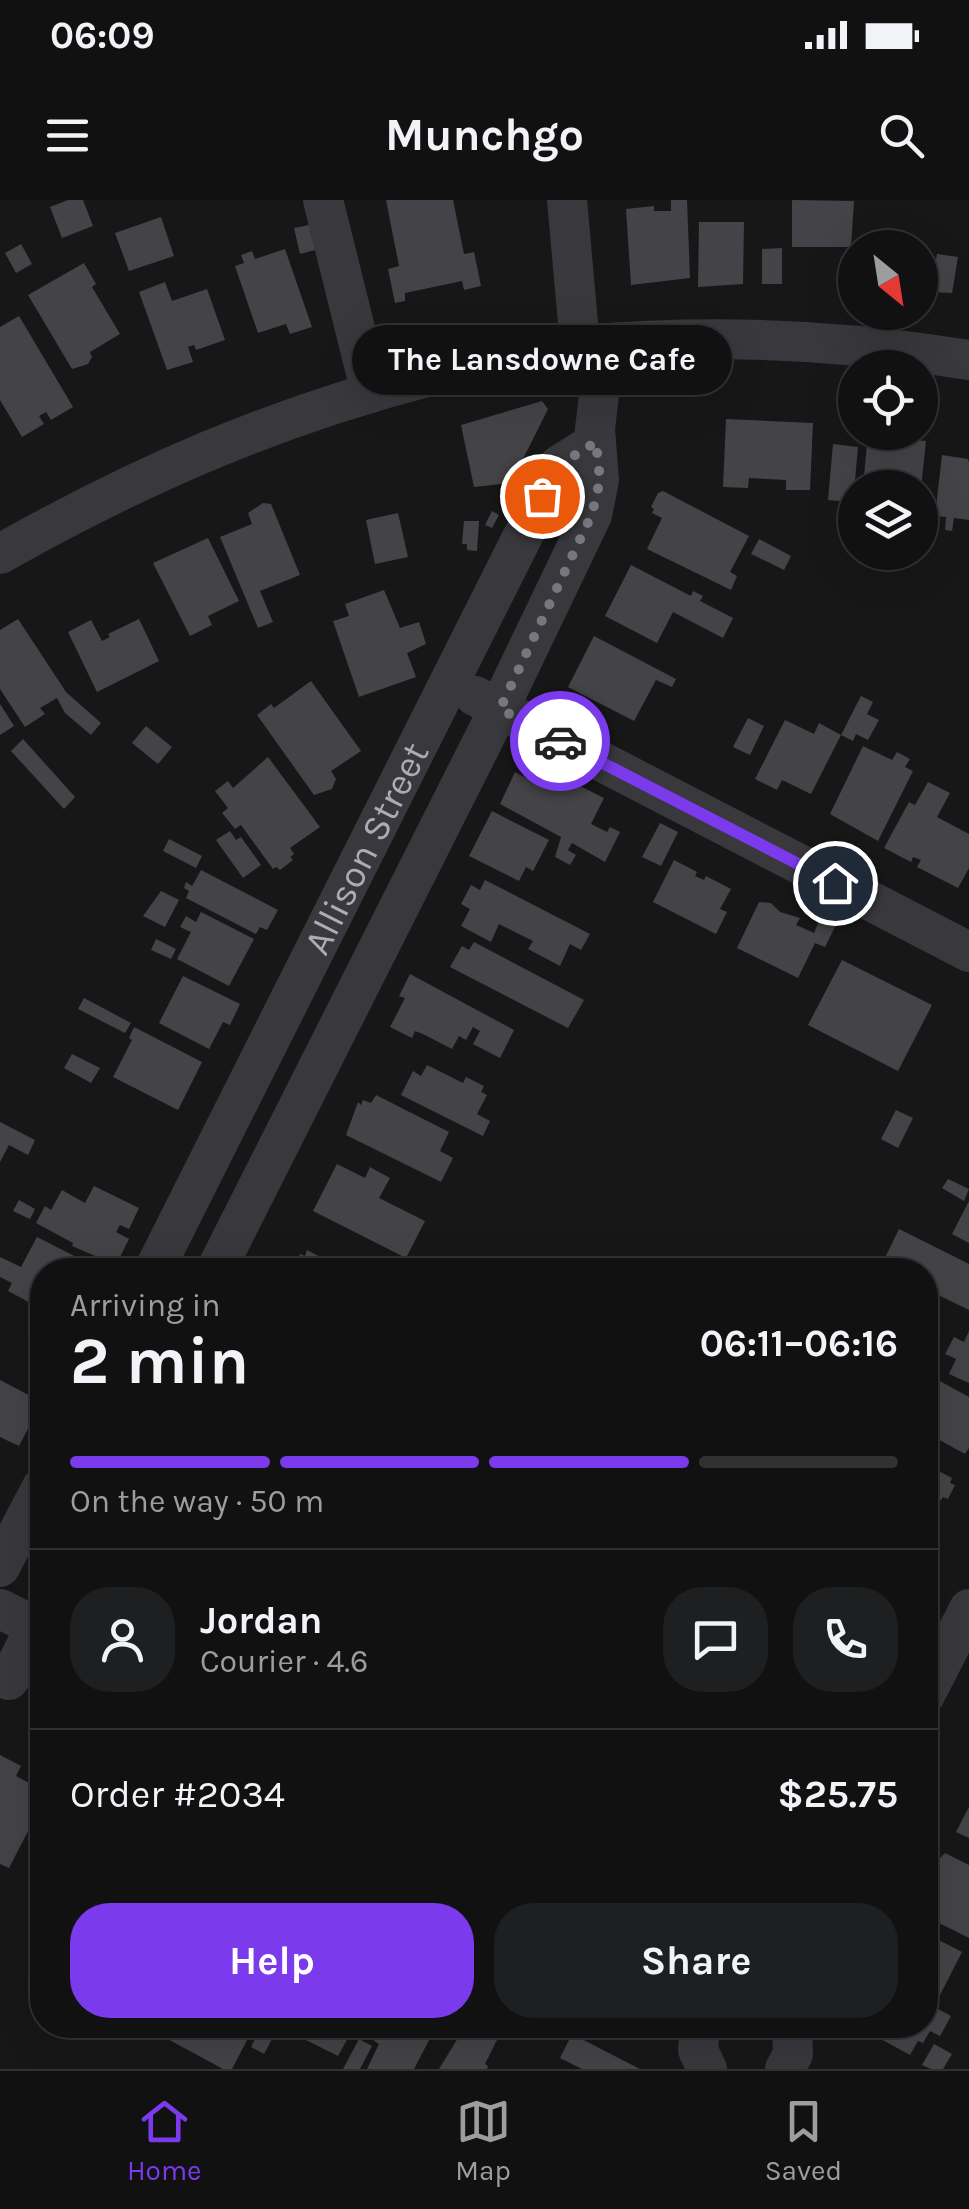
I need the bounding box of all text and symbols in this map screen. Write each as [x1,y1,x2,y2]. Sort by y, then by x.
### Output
text: 06:09 [50,13,155,58]
icon: menu [40,108,95,163]
icon: search [874,108,929,163]
text: Munchgo [385,109,584,161]
north arrow [838,230,938,330]
map controls [838,230,938,570]
callout: The Lansdowne Cafe [352,326,732,396]
text: The Lansdowne Cafe [388,341,696,378]
button: locate [838,350,938,450]
pin [500,454,585,539]
icon: bag [515,469,570,524]
button: layers [838,470,938,570]
courier [510,691,610,791]
icon: car [533,714,588,769]
street label: Allison Street [294,735,438,962]
pin [793,841,878,926]
icon: home [808,856,863,911]
text: Arriving in [70,1287,221,1324]
text: 06:11–06:16 [700,1321,898,1366]
text: 2 min [70,1323,249,1399]
text: On the way · 50 m [70,1483,324,1520]
button: person [70,1587,175,1692]
button: chat [663,1587,768,1692]
button: phone [793,1587,898,1692]
text: Jordan [200,1598,323,1643]
text: Courier · 4.6 [200,1643,368,1680]
text: Order #2034 [70,1772,285,1817]
text: $25.75 [778,1772,898,1817]
button: Help [70,1903,474,2018]
button: Share [494,1903,898,2018]
tab: Home [127,2094,202,2187]
tab: Map [455,2094,511,2187]
tab: Saved [765,2094,842,2187]

